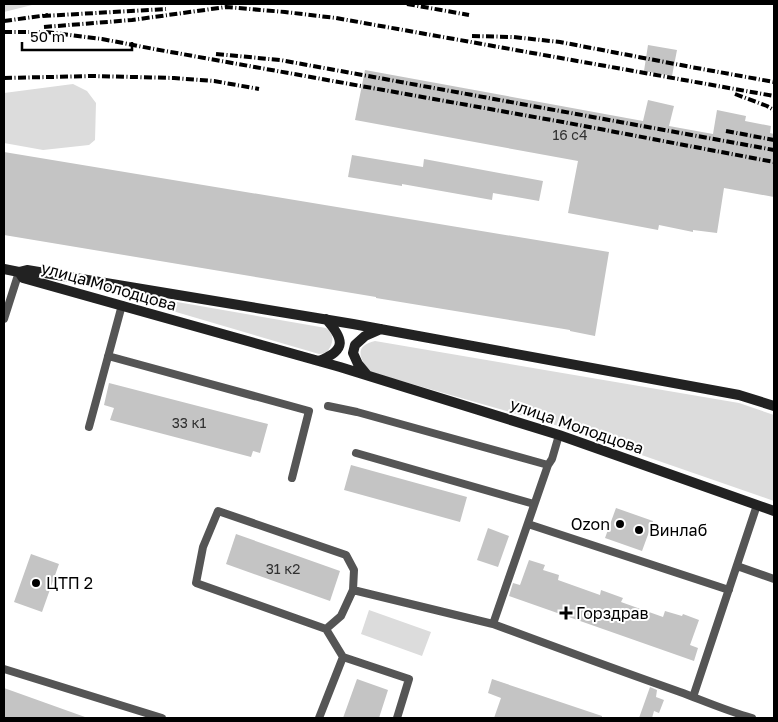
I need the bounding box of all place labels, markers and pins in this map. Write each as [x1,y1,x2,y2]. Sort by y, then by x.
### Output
place label: Ozon [571,514,610,534]
marker: Ozon [614,518,626,530]
place label: Винлаб [649,520,707,540]
marker: Винлаб [633,524,645,536]
place label: ЦТП 2 [46,573,93,593]
marker: ЦТП 2 [30,577,42,589]
place label: Горздрав [576,603,649,623]
marker: Горздрав [560,607,572,619]

